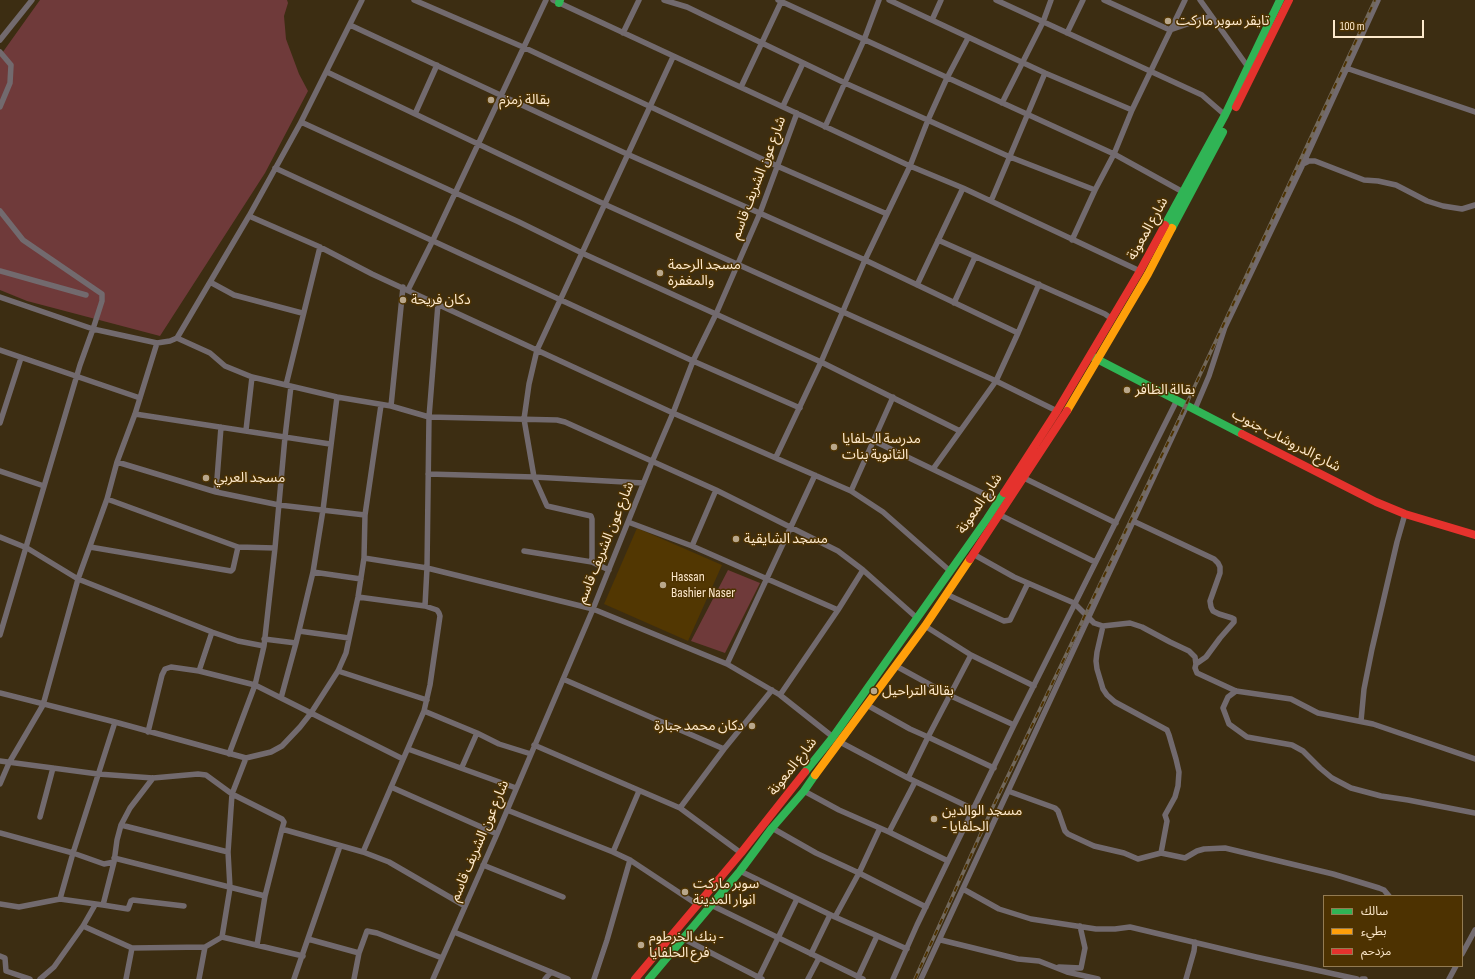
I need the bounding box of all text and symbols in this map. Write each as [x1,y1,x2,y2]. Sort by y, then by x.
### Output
scale bar [1335,12,1426,38]
place label: تايقر سوبر ماركت [1176,13,1269,29]
marker: تايقر سوبر ماركت [1163,16,1173,26]
text: 100 m [1340,19,1365,34]
place label: بقالة زمزم [499,92,550,108]
marker: بقالة زمزم [486,95,496,105]
street label: شارع عون الشريف قاسم [728,114,790,242]
street label: شارع المعونة [1124,195,1172,263]
place label: مسجد الرحمة والمغفرة [668,257,741,290]
marker: مسجد الرحمة والمغفرة [655,268,665,278]
place label: دكان فريحة [411,292,471,308]
marker: دكان فريحة [398,295,408,305]
place label: بقالة الظافر [1135,382,1195,398]
marker: بقالة الظافر [1122,385,1132,395]
street label: شارع الدروشاب جنوب [1229,406,1343,476]
place label: مدرسة الحلفايا الثانوية بنات [842,431,921,464]
marker: مدرسة الحلفايا الثانوية بنات [829,442,839,452]
place label: مسجد العربي [214,470,285,486]
street label: شارع المعونة [954,471,1006,537]
marker: مسجد العربي [201,473,211,483]
street label: شارع عون الشريف قاسم [574,480,638,606]
place label: مسجد الشايقية [744,531,828,547]
marker: مسجد الشايقية [731,534,741,544]
place label: Hassan Bashier Naser [671,569,735,602]
marker: Hassan Bashier Naser [658,580,668,590]
place label: بقالة التراحيل [882,683,954,699]
marker: بقالة التراحيل [869,686,879,696]
place label: دكان محمد جبارة [654,718,744,734]
marker: دكان محمد جبارة [747,721,757,731]
street label: شارع المعونة [765,735,821,799]
street label: شارع عون الشريف قاسم [447,778,513,904]
place label: مسجد الوالدين - الحلفايا [942,803,1022,836]
marker: مسجد الوالدين - الحلفايا [929,814,939,824]
place label: سوبر ماركت انوار المدينة [693,876,759,908]
marker: سوبر ماركت انوار المدينة [680,887,690,897]
legend [1323,895,1463,967]
text: سالك [1361,904,1388,919]
text: بطيء [1361,924,1387,939]
place label: بنك الخرطوم - فرع الحلفايا [649,929,724,962]
marker: بنك الخرطوم - فرع الحلفايا [636,940,646,950]
text: مزدحم [1361,944,1391,959]

